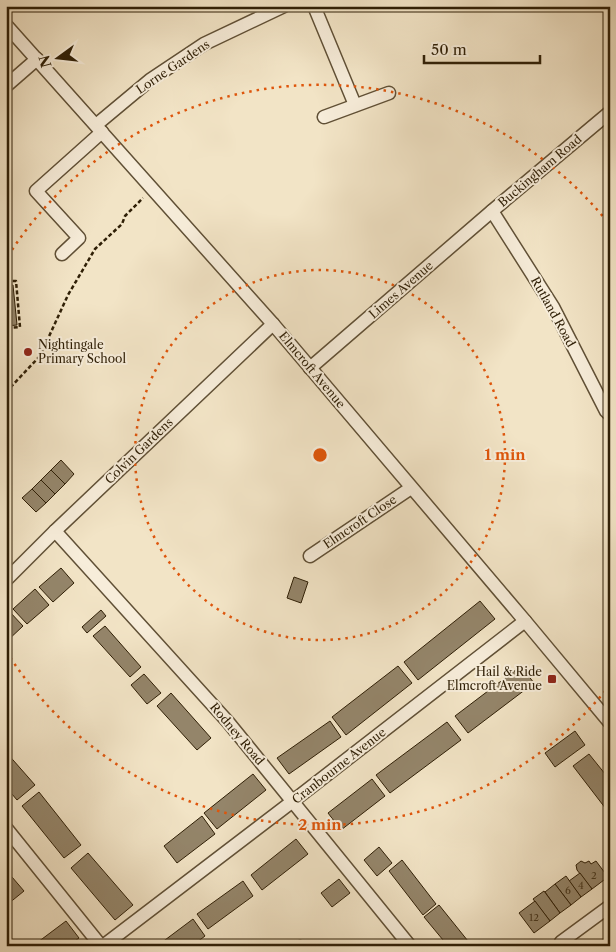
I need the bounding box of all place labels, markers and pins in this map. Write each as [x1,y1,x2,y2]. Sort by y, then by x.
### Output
place label: Nightingale Primary School [38,337,126,366]
marker: Nightingale Primary School [22,346,34,358]
centre of rings [311,446,329,464]
place label: Hail & Ride Elmcroft Avenue [447,664,542,693]
marker: Hail & Ride Elmcroft Avenue [546,673,558,685]

